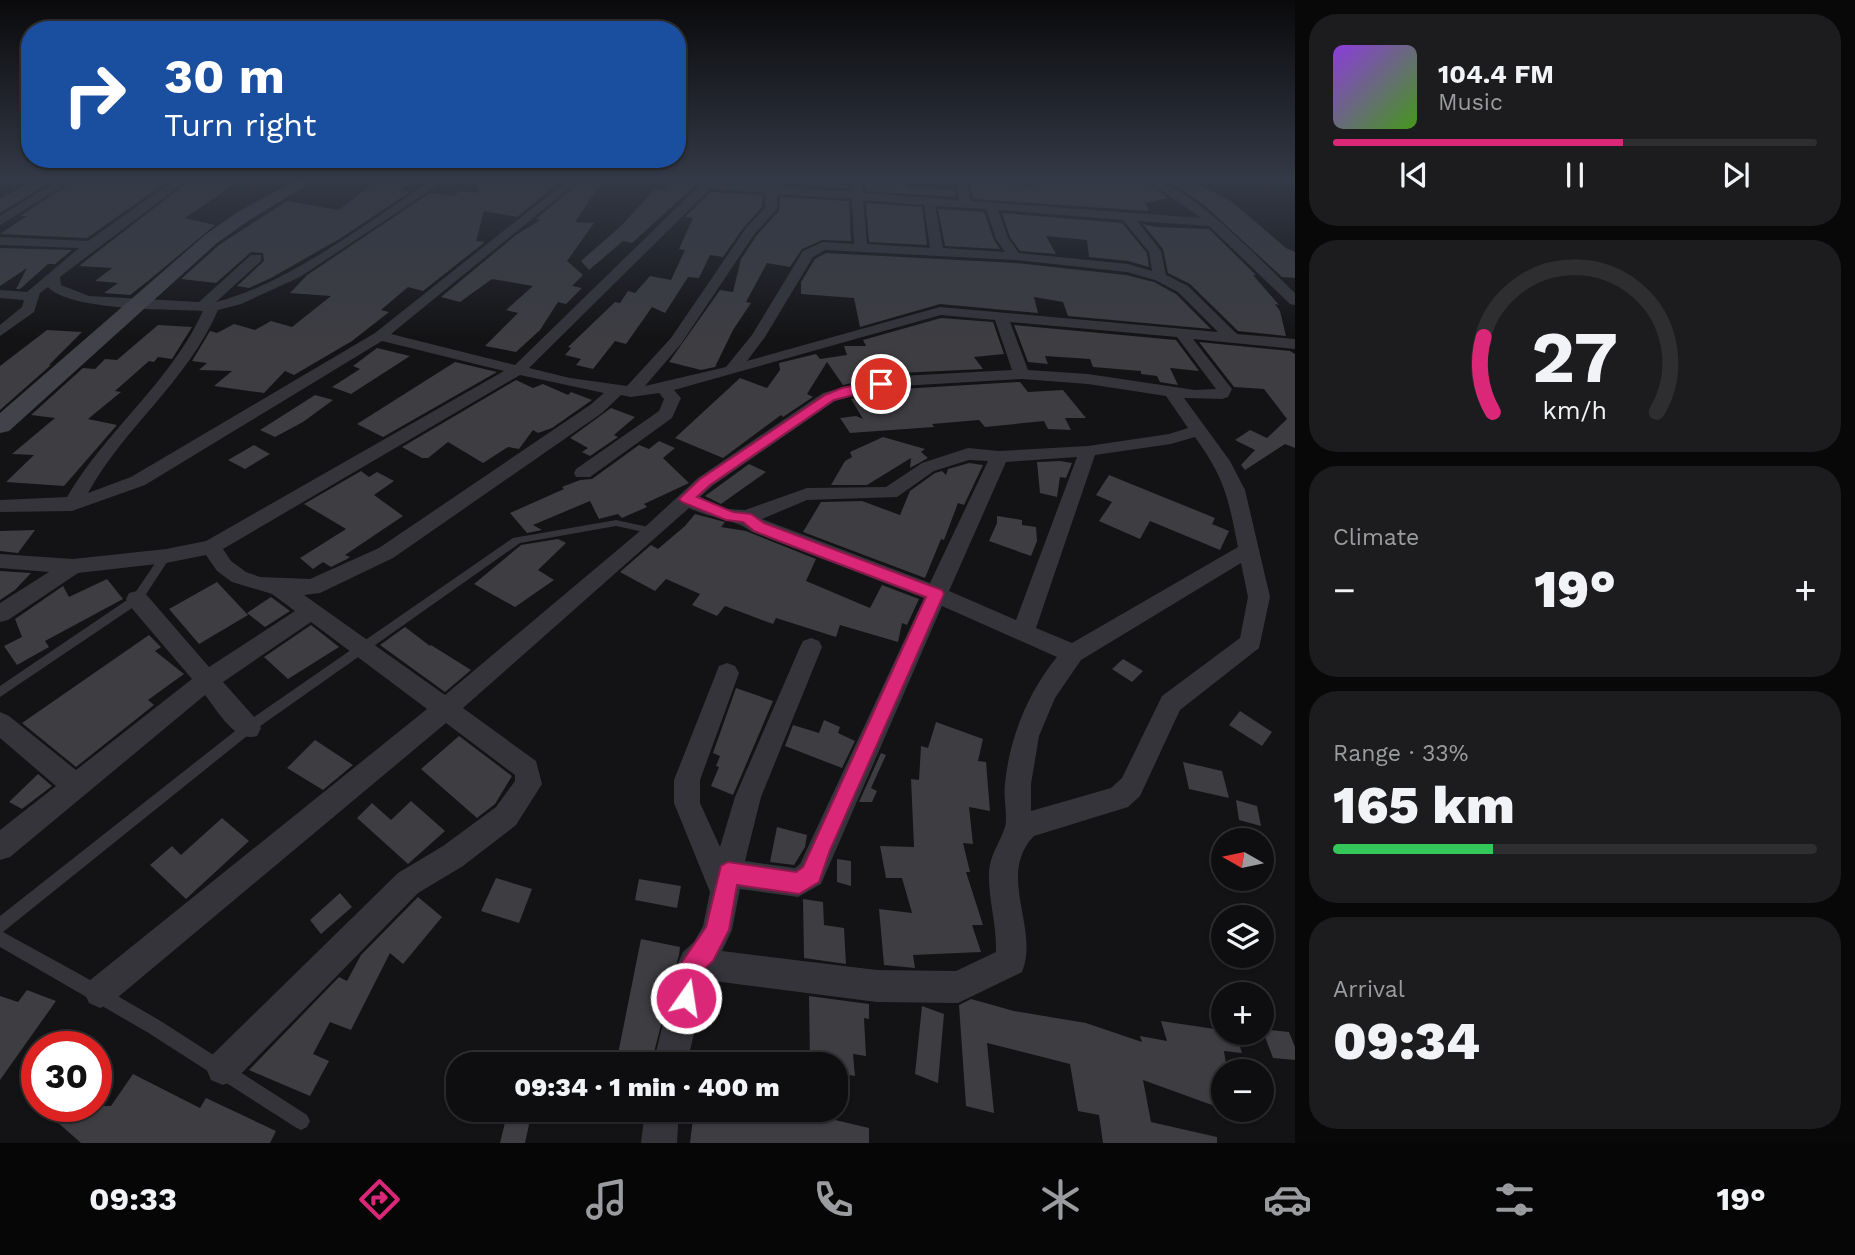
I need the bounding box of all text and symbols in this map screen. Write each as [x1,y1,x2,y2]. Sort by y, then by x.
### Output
text: 30 m [164,47,285,105]
icon: right [49,49,140,140]
text: 104.4 FM [1438,59,1554,89]
text: Music [1438,89,1503,116]
text: Turn right [164,106,316,144]
icon: previous [1395,156,1433,194]
icon: pause [1556,156,1594,194]
icon: next [1717,156,1755,194]
text: 27 [1532,314,1618,400]
pin [851,354,911,414]
icon: arrive [862,365,900,403]
text: km/h [1543,395,1607,424]
text: Climate [1333,524,1419,551]
text: 19° [1534,559,1616,620]
text: − [1333,568,1356,612]
text: + [1794,568,1817,612]
text: Range · 33% [1333,740,1468,767]
text: 165 km [1333,775,1515,836]
north arrow [1211,828,1274,891]
map controls [1211,828,1274,1122]
button: layers [1211,905,1274,968]
position arrow [649,961,723,1035]
text: Arrival [1333,976,1405,1003]
button: + [1211,982,1274,1045]
text: 09:34 [1333,1011,1480,1072]
speed limit sign: 30 [21,1031,112,1122]
button: − [1211,1059,1274,1122]
text: 09:34 · 1 min · 400 m [514,1072,780,1102]
icon: directions [355,1175,404,1224]
icon: music [582,1175,631,1224]
icon: phone [809,1175,858,1224]
icon: climate [1036,1175,1085,1224]
icon: car [1263,1175,1312,1224]
icon: filters [1490,1175,1539,1224]
text: 09:33 [89,1180,177,1218]
text: 19° [1717,1180,1766,1218]

